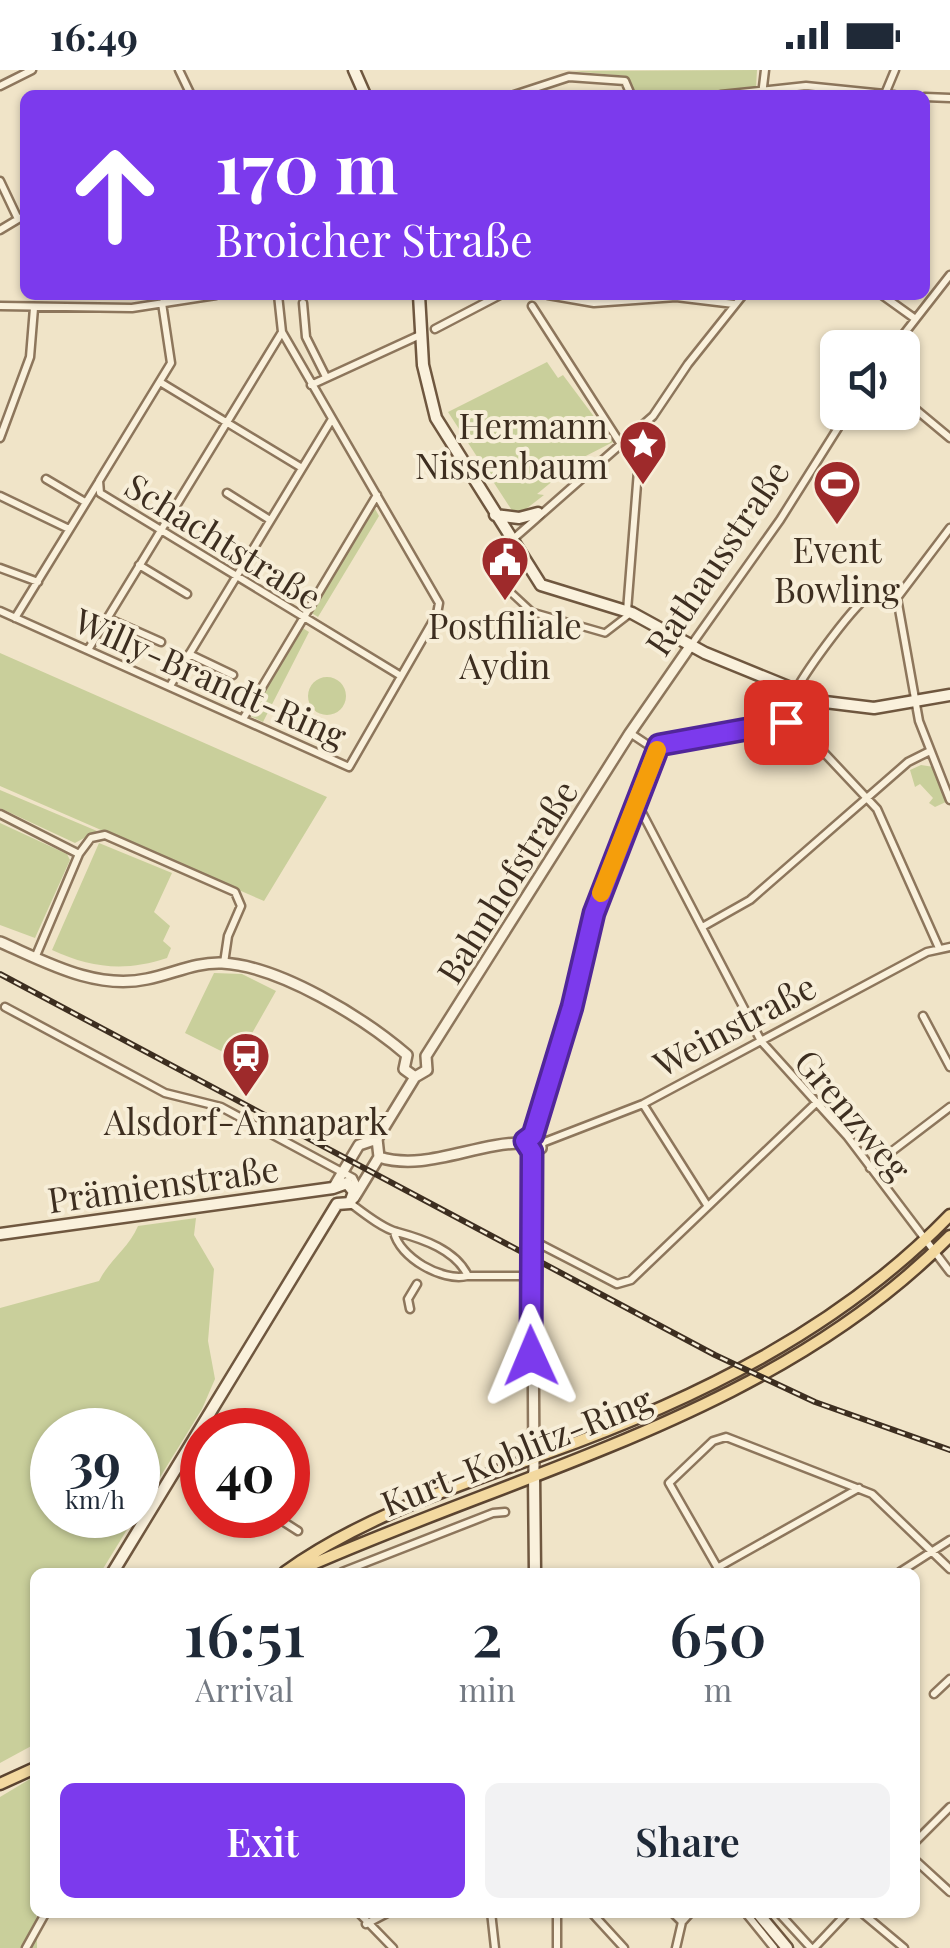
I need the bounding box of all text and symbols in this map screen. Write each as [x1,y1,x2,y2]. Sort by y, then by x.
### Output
text: 16:49 [50,10,138,61]
text: 170 m [215,118,398,212]
icon: ahead [50,130,180,260]
text: Broicher Straße [215,208,533,268]
map controls [820,330,920,430]
button: sound [820,330,920,430]
place label: Hermann Nissenbaum [415,401,608,488]
place icon: Hermann Nissenbaum [617,418,669,486]
street label: Rathausstraße [633,450,799,664]
sports icon: Event Bowling [811,458,863,526]
street label: Schachtstraße [117,461,331,619]
place label: Event Bowling [774,525,901,612]
public building icon: Postfiliale Aydin [479,534,531,602]
street label: Willy-Brandt-Ring [67,595,355,758]
place label: Postfiliale Aydin [428,601,582,688]
pin [744,680,829,765]
icon: arrive [759,695,814,750]
street label: Bahnhofstraße [425,770,587,992]
street label: Weinstraße [644,962,823,1087]
station icon: Alsdorf-Annapark [220,1030,272,1098]
street label: Grenzweg [785,1039,923,1190]
place label: Alsdorf-Annapark [103,1097,388,1144]
street label: Prämienstraße [45,1144,281,1222]
position arrow [479,1304,583,1408]
street label: Kurt-Koblitz-Ring [373,1374,659,1526]
speed limit sign: 40 [180,1408,310,1538]
text: 39 [69,1427,121,1494]
text: km/h [65,1482,125,1515]
text: 16:51 [183,1592,305,1672]
text: 2 [472,1592,503,1672]
text: 650 [669,1592,767,1672]
text: Arrival [195,1667,294,1710]
text: min [459,1667,516,1710]
text: m [704,1667,732,1710]
button: Exit [60,1783,465,1898]
button: Share [485,1783,890,1898]

